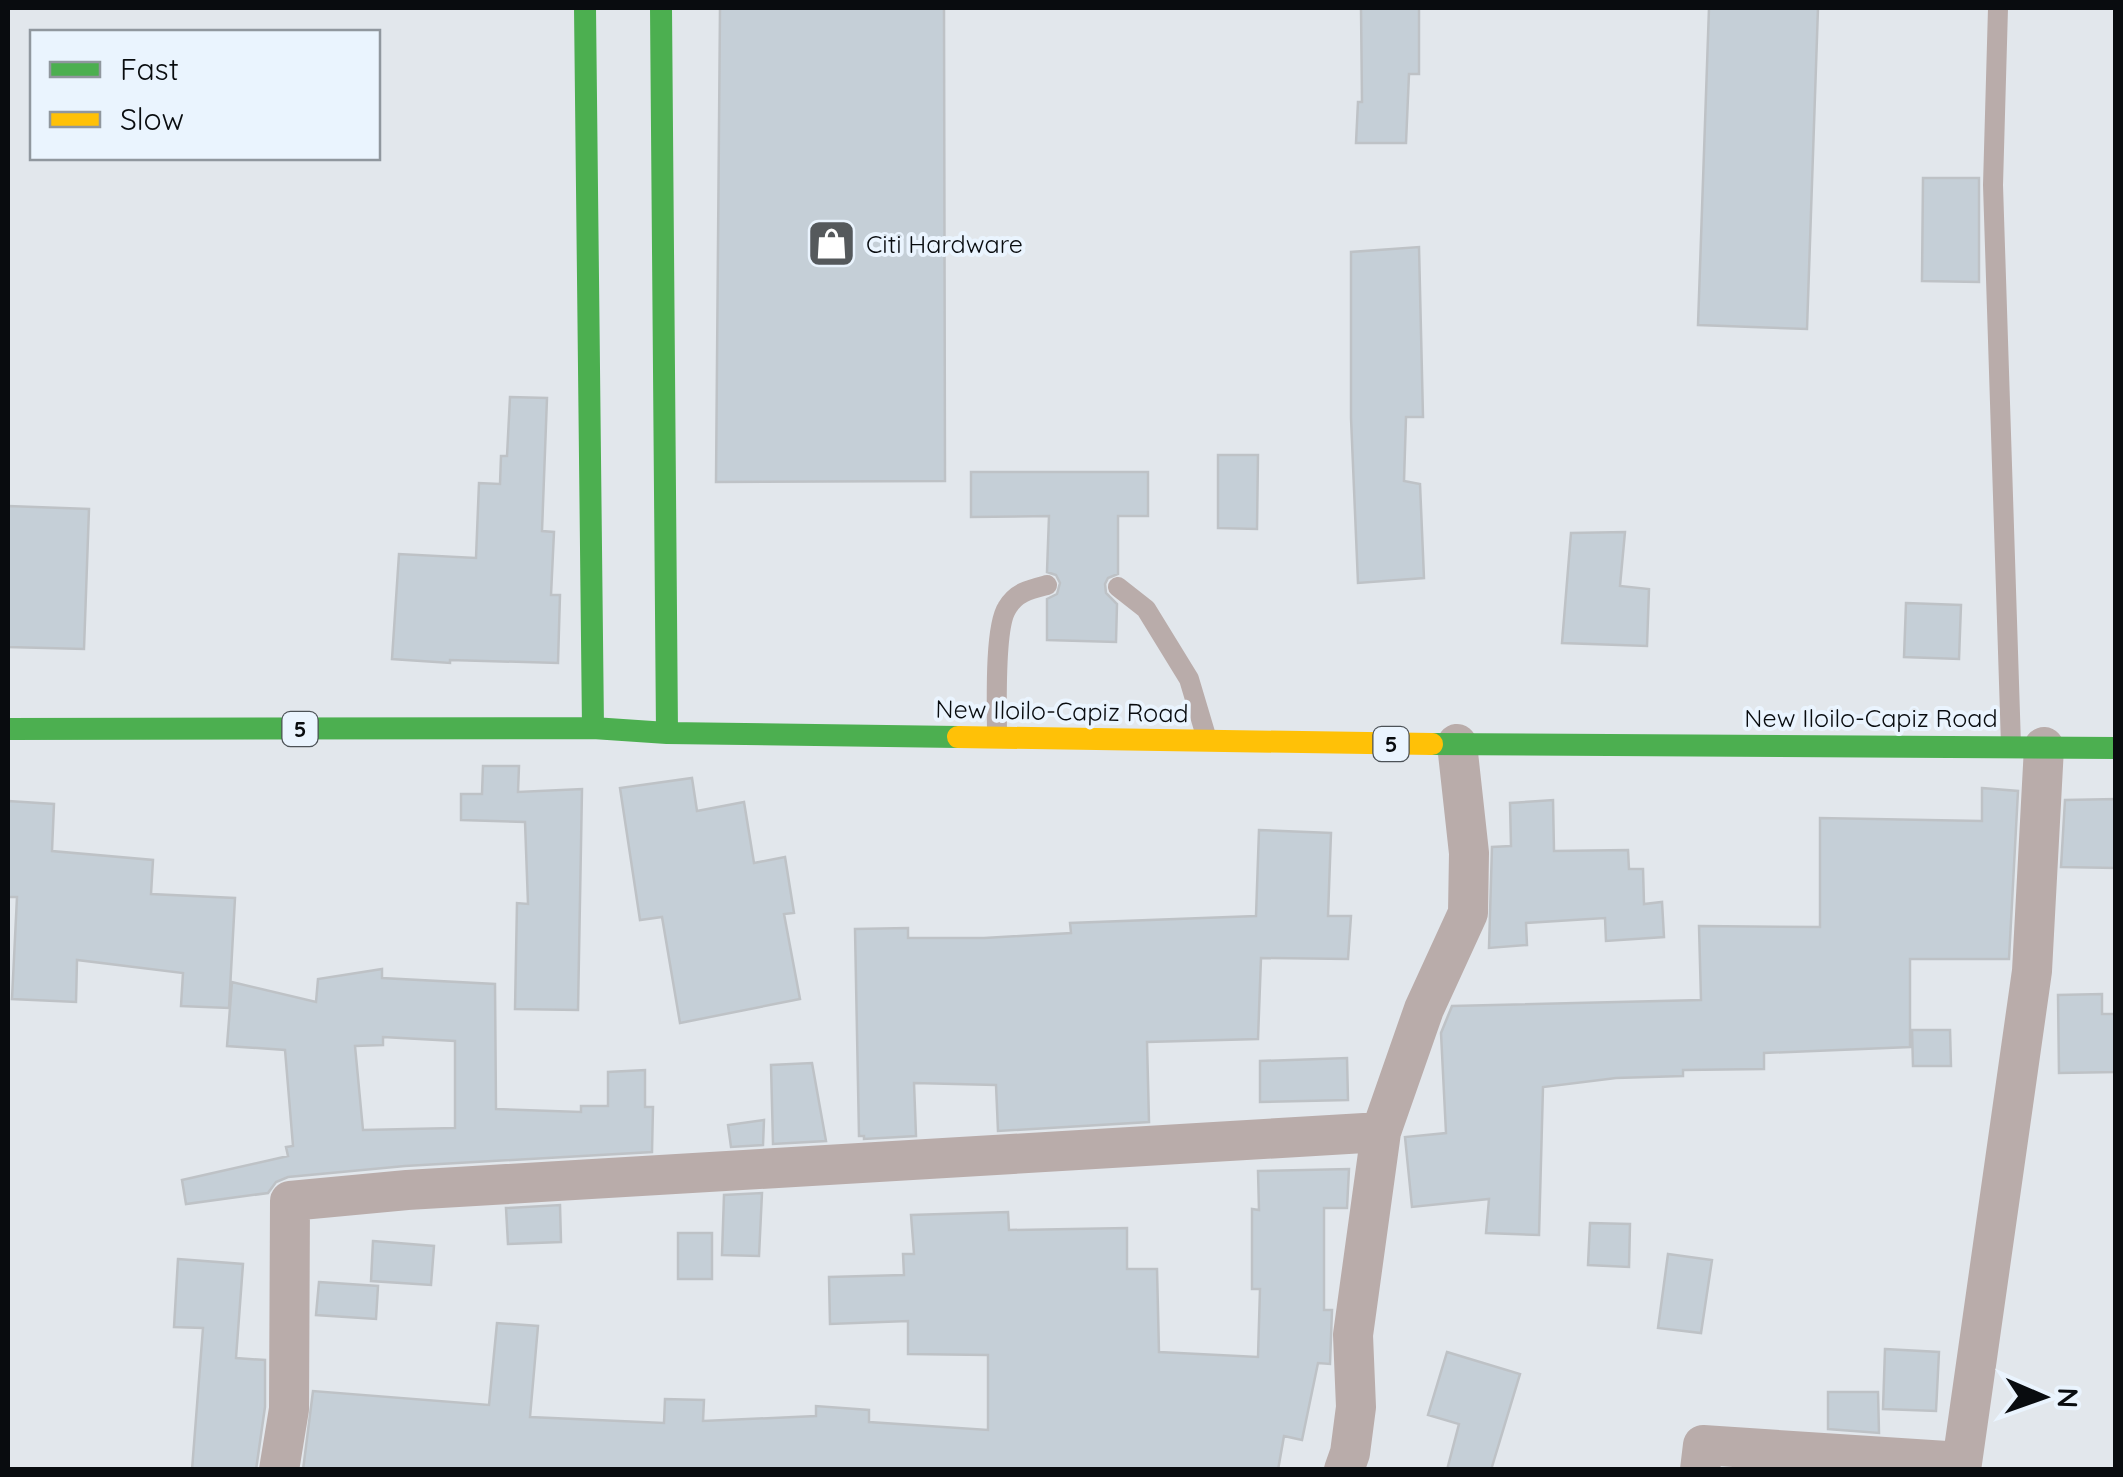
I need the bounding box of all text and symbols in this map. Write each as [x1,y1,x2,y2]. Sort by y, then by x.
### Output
legend [30,30,380,160]
text: Fast [120,50,179,88]
text: Slow [120,100,184,138]
shop icon: Citi Hardware [805,218,857,270]
place label: Citi Hardware [866,228,1023,259]
street label: New Iloilo-Capiz Road [935,693,1189,728]
street label: New Iloilo-Capiz Road [1744,702,1998,733]
road number: 5 [282,712,318,746]
road number: 5 [1374,727,1408,761]
north arrow [1993,1347,2093,1447]
text: N [2051,1387,2086,1409]

